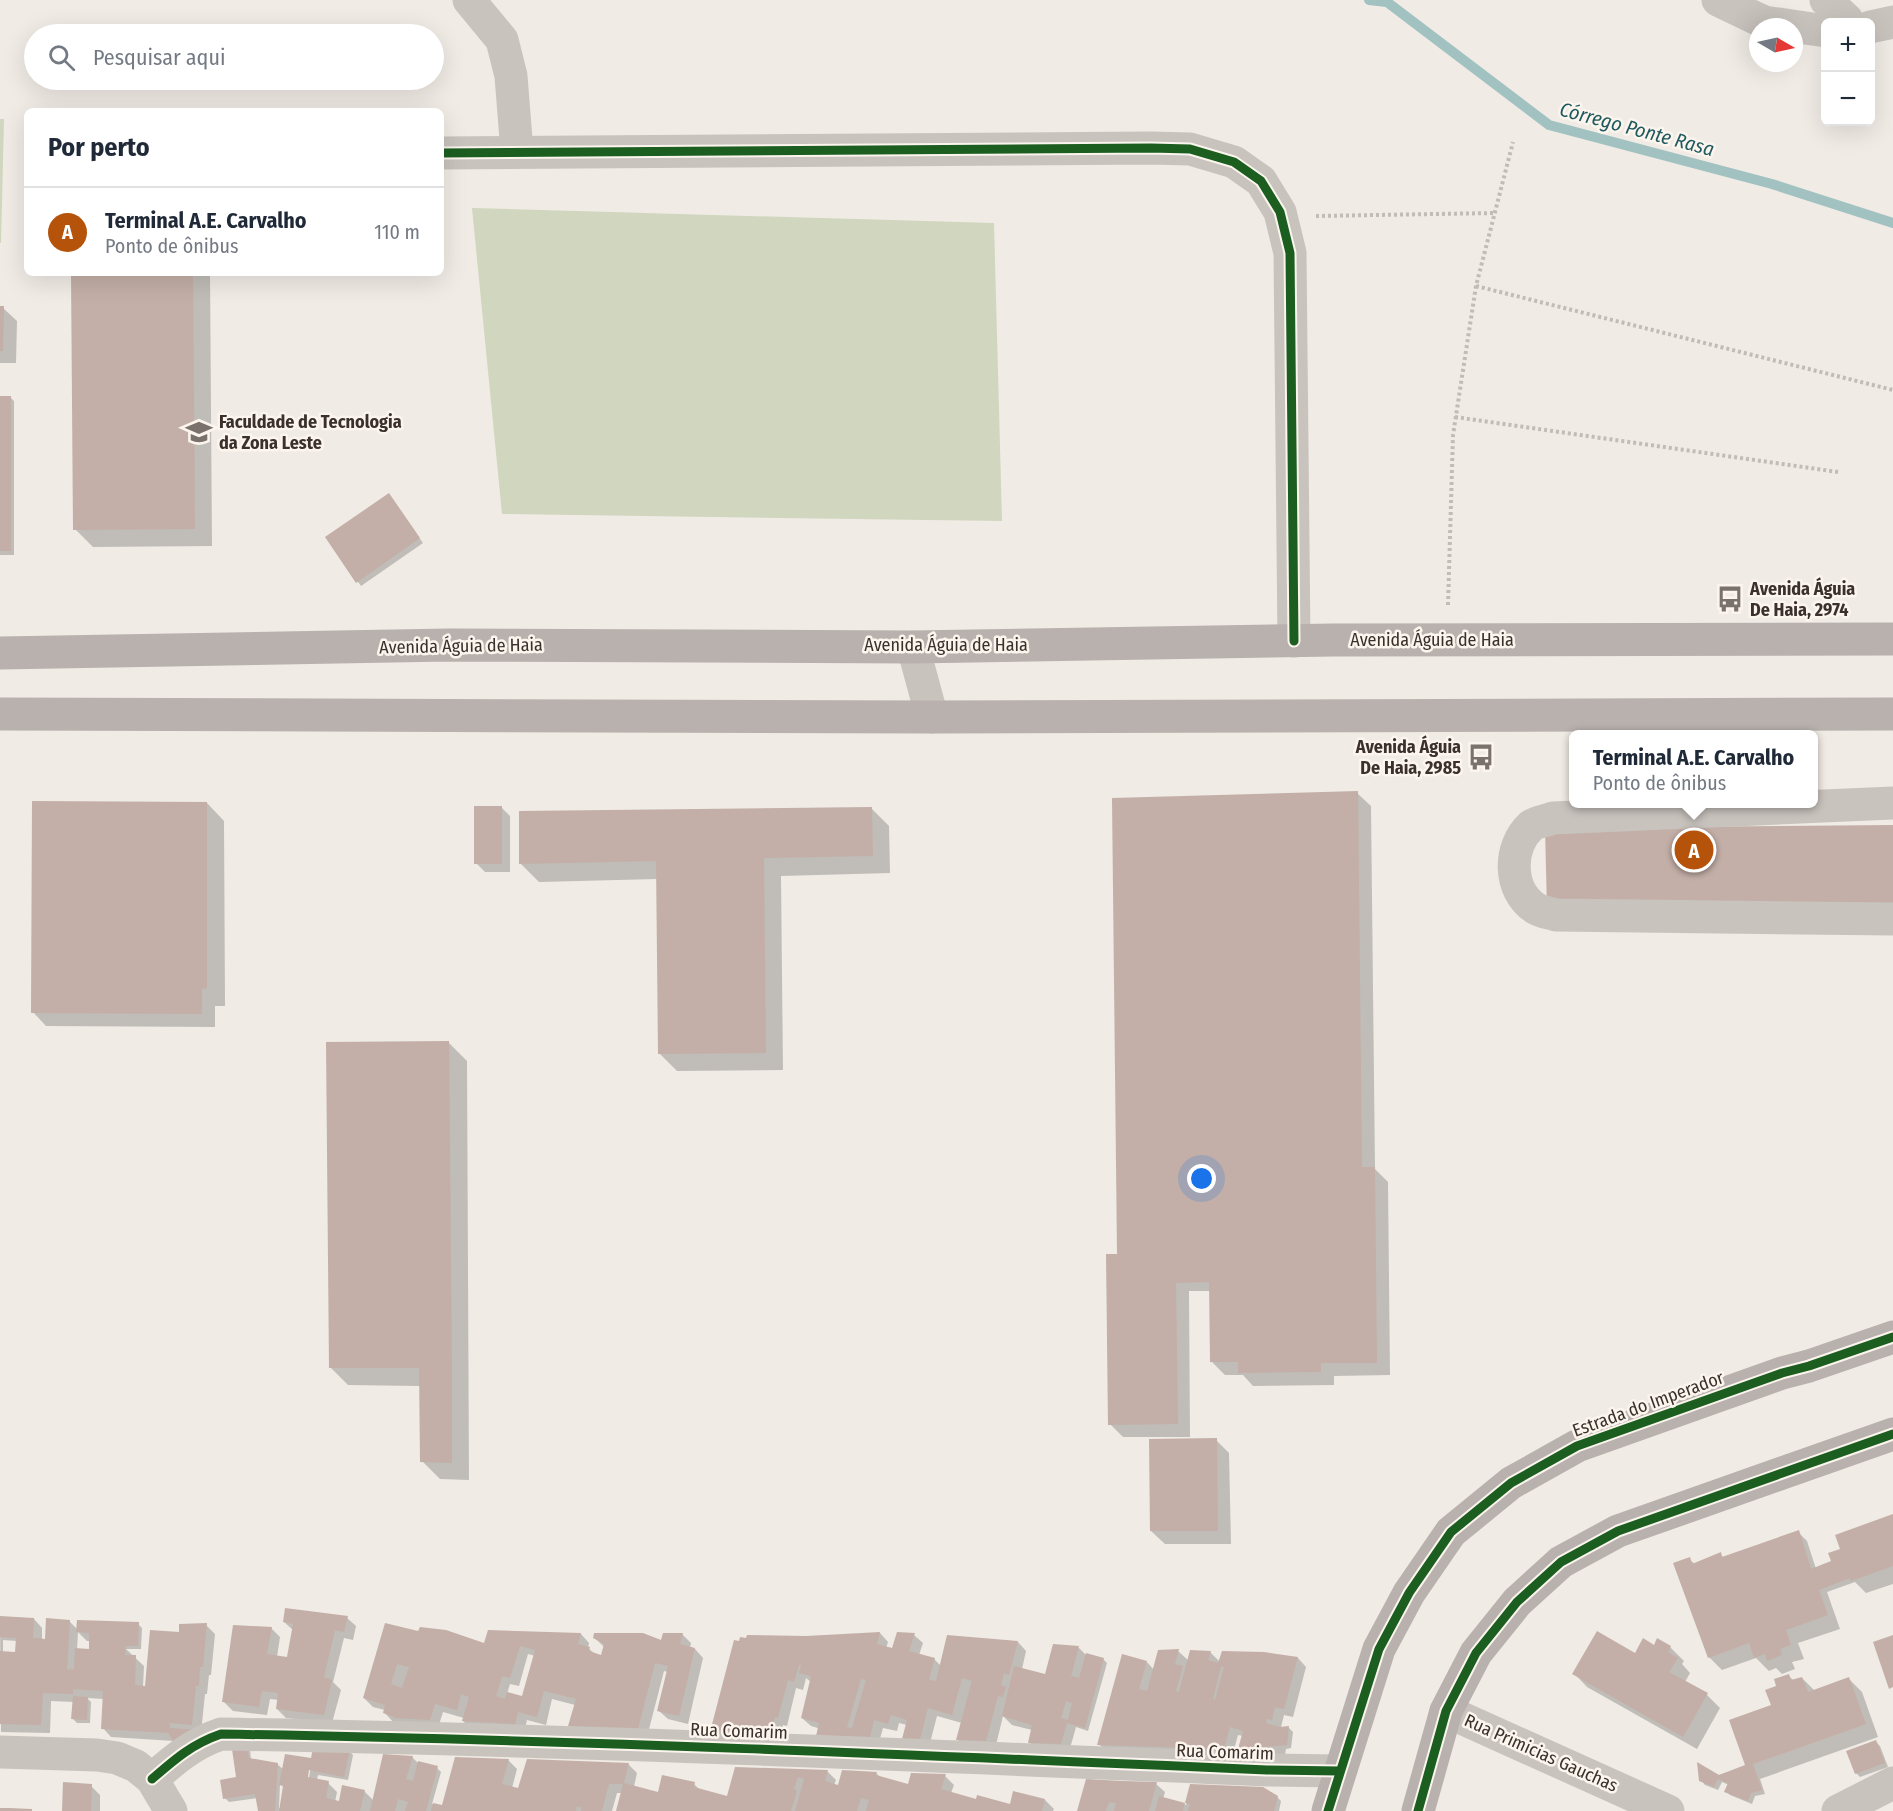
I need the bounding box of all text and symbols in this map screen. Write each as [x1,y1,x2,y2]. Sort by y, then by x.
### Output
north arrow [1749,18,1803,72]
map controls [1821,18,1875,126]
button: + [1821,18,1875,72]
search box [24,24,444,90]
icon: search [45,41,78,74]
text: Pesquisar aqui [93,44,225,71]
button: − [1821,72,1875,126]
water label: Córrego Ponte Rasa [1557,97,1717,161]
text: Por perto [48,132,150,163]
text: Terminal A.E. Carvalho [105,207,307,234]
text: A [62,220,73,244]
text: 110 m [374,220,420,244]
text: Ponto de ônibus [105,234,238,258]
place label: Faculdade de Tecnologia da Zona Leste [219,411,402,454]
school or university icon: Faculdade de Tecnologia da Zona Leste [184,417,214,447]
place label: Avenida Águia De Haia, 2974 [1749,577,1855,621]
bus stop icon: Avenida Águia De Haia, 2974 [1715,584,1745,614]
street label: Avenida Águia de Haia [1350,628,1514,651]
street label: Avenida Águia de Haia [379,633,543,658]
street label: Avenida Águia de Haia [864,633,1028,656]
popup [1569,730,1818,808]
place label: Avenida Águia De Haia, 2985 [1355,735,1461,779]
bus stop icon: Avenida Águia De Haia, 2985 [1466,742,1496,772]
text: Terminal A.E. Carvalho [1593,744,1794,771]
text: Ponto de ônibus [1593,771,1726,795]
pin: A [1674,828,1714,872]
your location [1187,1164,1216,1193]
street label: Estrada do Imperador [1569,1366,1727,1442]
street label: Rua Primicias Gauchas [1461,1709,1621,1797]
street label: Rua Comarim [690,1718,788,1744]
street label: Rua Comarim [1176,1739,1274,1765]

